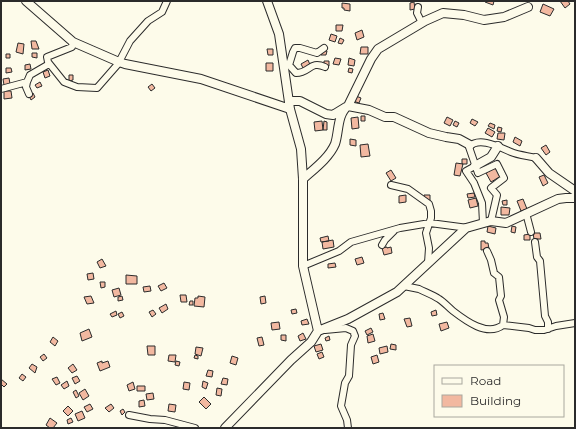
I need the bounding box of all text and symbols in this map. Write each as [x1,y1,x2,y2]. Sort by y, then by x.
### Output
legend [434,365,564,417]
text: Road [470,373,501,388]
text: Building [470,393,521,408]

